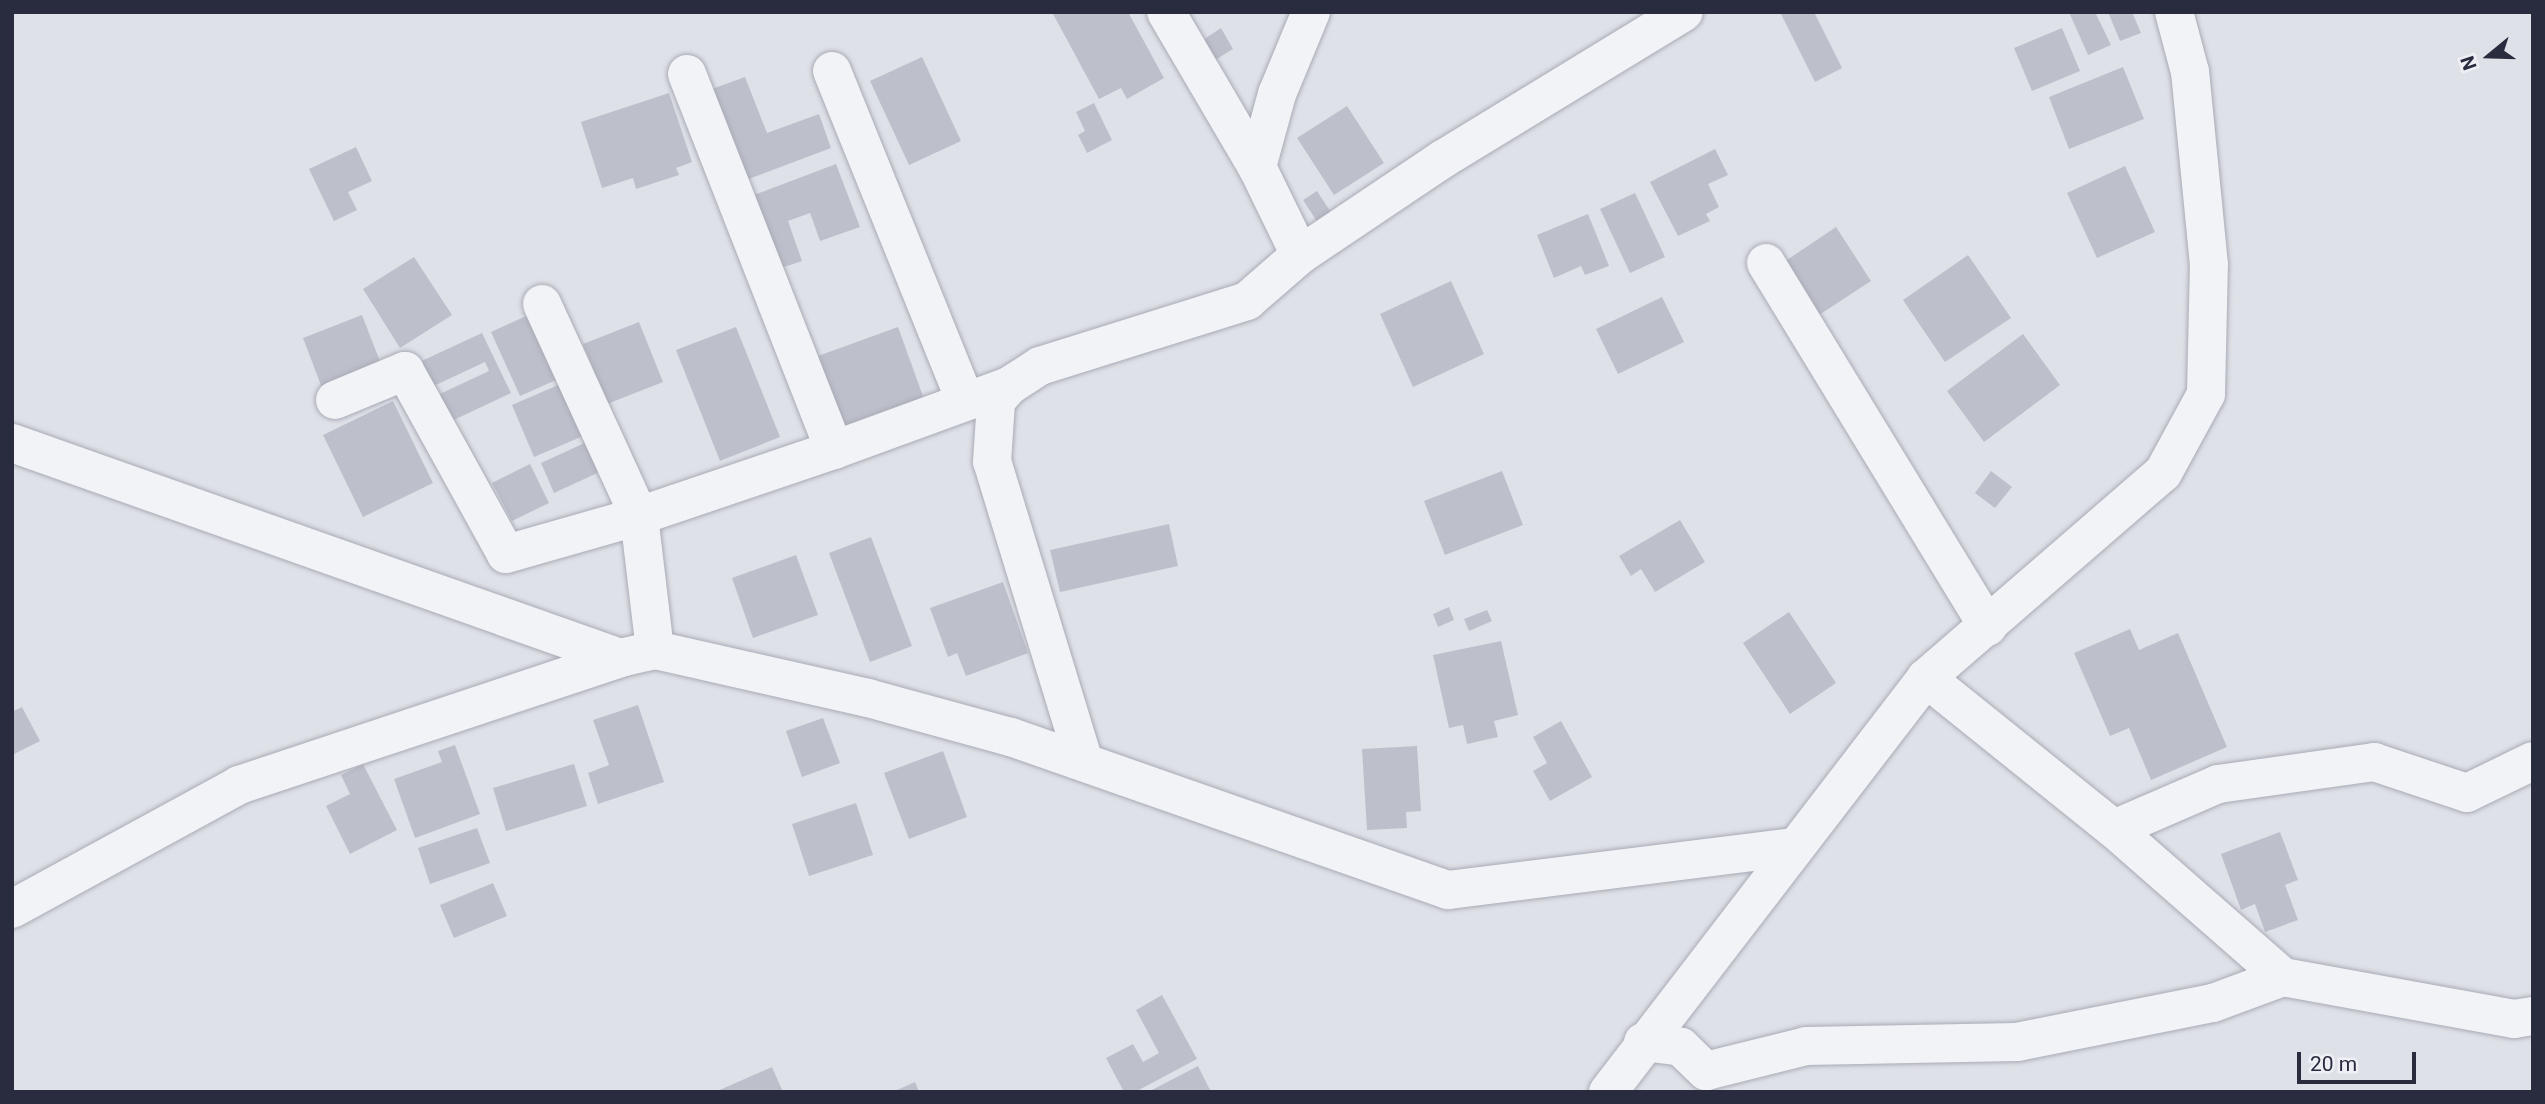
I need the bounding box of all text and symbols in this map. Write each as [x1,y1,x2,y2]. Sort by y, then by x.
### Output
north arrow [2454,21,2524,91]
text: N [2456,53,2482,73]
scale bar [2300,1038,2419,1082]
text: 20 m [2310,1052,2357,1076]

